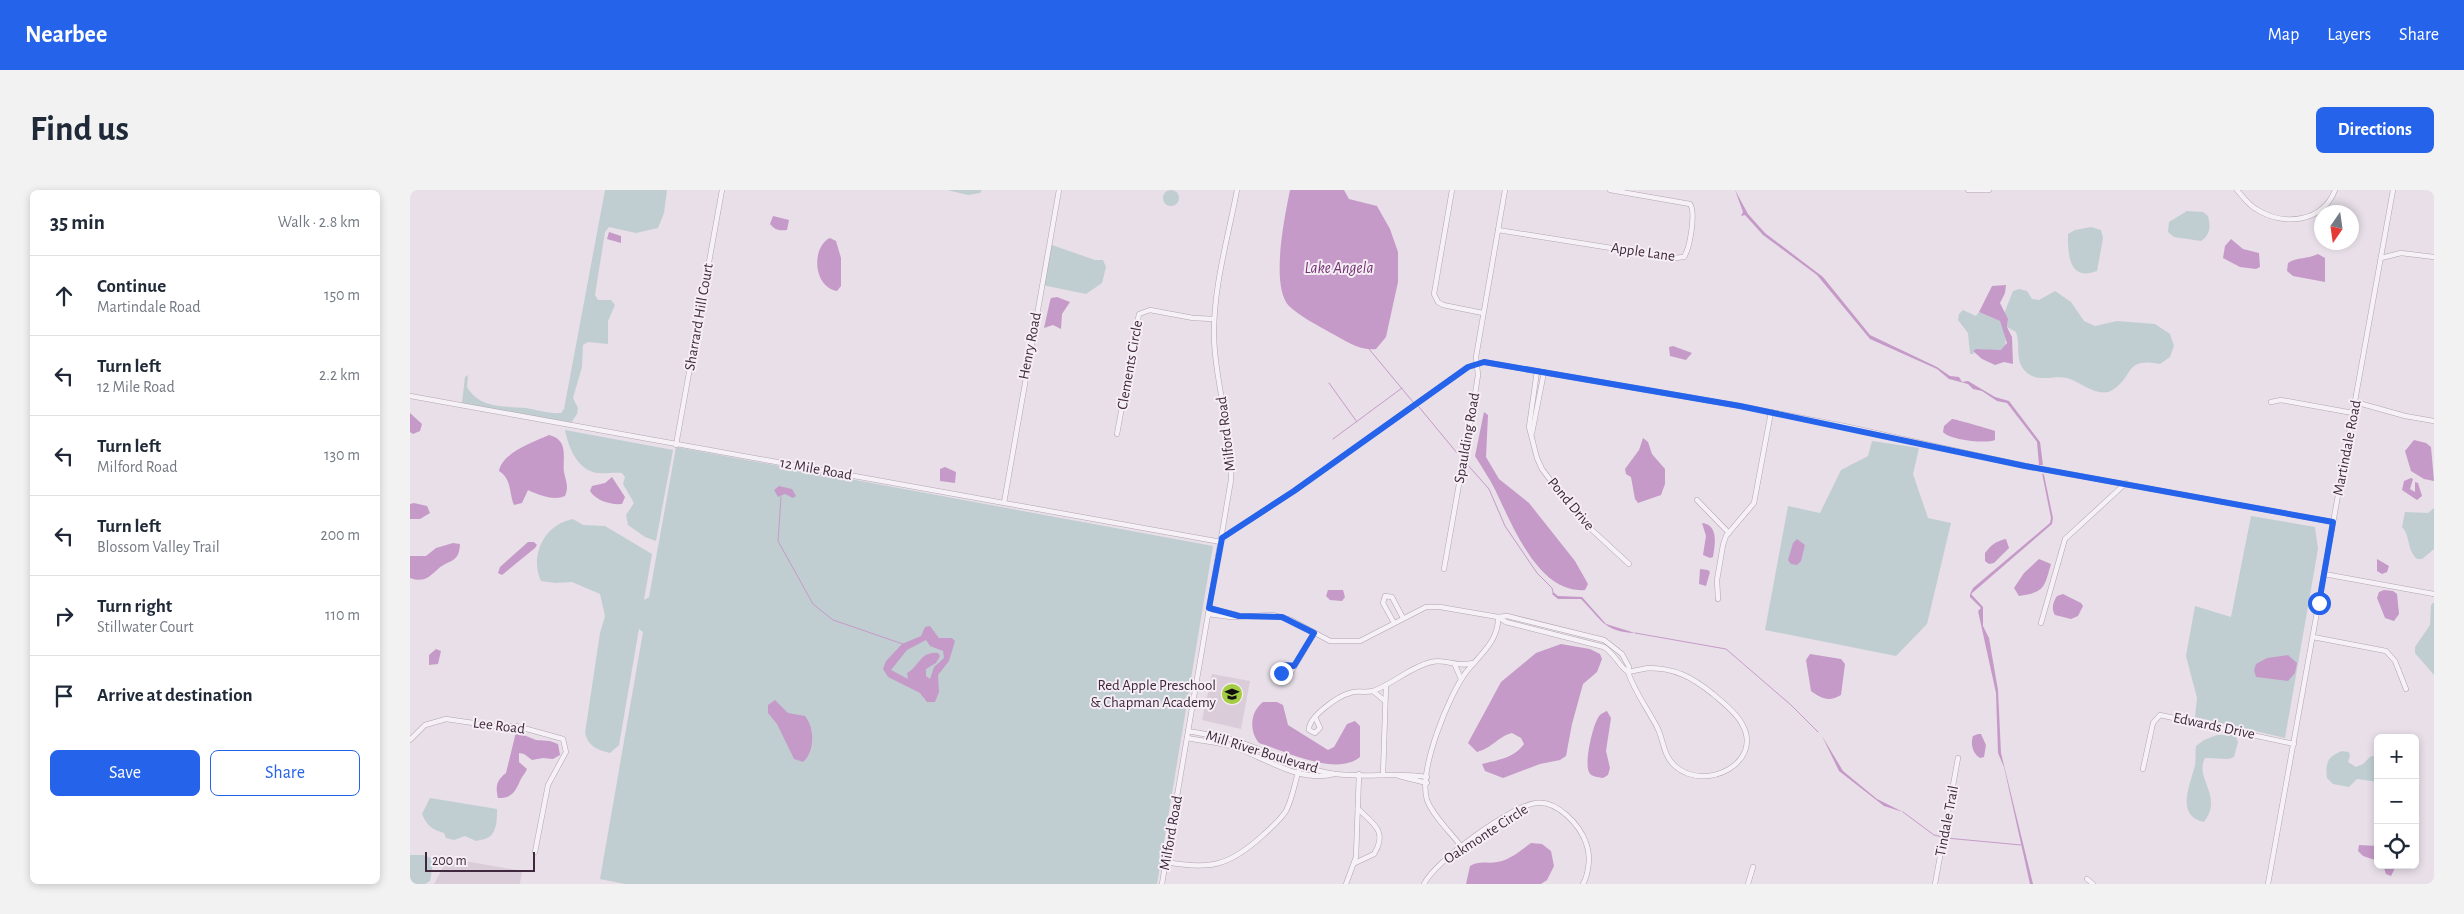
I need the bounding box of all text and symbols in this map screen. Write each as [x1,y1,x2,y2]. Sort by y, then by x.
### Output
text: Nearbee [25,23,107,47]
text: Map [2268,26,2299,44]
text: Layers [2327,26,2371,44]
text: Share [2399,26,2439,44]
button: Directions [2316,107,2434,153]
text: Find us [30,112,129,147]
north arrow [2314,205,2359,250]
text: 35 min [50,212,105,233]
text: Walk · 2.8 km [278,214,360,230]
street label: Apple Lane [1610,240,1676,264]
water label: Lake Angela [1304,260,1374,276]
street label: Sharrard Hill Court [682,262,716,372]
text: Continue [97,277,166,296]
icon: ahead [50,282,78,310]
text: 150 m [324,287,360,303]
text: Martindale Road [97,299,201,315]
street label: Henry Road [1016,311,1044,381]
street label: Clements Circle [1115,319,1145,411]
text: Turn left [97,357,161,376]
icon: left [50,362,78,390]
text: 2.2 km [319,367,360,383]
text: 12 Mile Road [97,379,175,395]
street label: Spaulding Road [1452,391,1482,484]
street label: Milford Road [1214,395,1238,472]
street label: Martindale Road [2330,399,2364,497]
text: Turn left [97,437,161,456]
icon: left [50,442,78,470]
text: 130 m [324,447,360,463]
street label: 12 Mile Road [779,455,853,483]
text: Milford Road [97,459,178,475]
street label: Pond Drive [1545,475,1597,533]
text: Turn left [97,517,161,536]
icon: left [50,522,78,550]
text: 200 m [320,527,360,543]
text: Blossom Valley Trail [97,539,220,555]
route start [2308,592,2331,615]
text: Turn right [97,597,172,616]
icon: right [50,602,78,630]
text: 110 m [325,607,360,623]
text: Stillwater Court [97,619,194,635]
route end [1270,662,1293,685]
place label: Red Apple Preschool & Chapman Academy [1090,678,1217,710]
icon: arrive [50,682,78,710]
school or university icon: Red Apple Preschool & Chapman Academy [1220,682,1244,706]
text: Arrive at destination [97,686,253,705]
street label: Edwards Drive [2172,710,2256,742]
street label: Lee Road [472,715,526,737]
street label: Mill River Boulevard [1204,728,1320,776]
map controls [2374,734,2419,869]
button: + [2374,734,2419,779]
button: Save [50,750,200,796]
button: Share [210,750,360,796]
button: − [2374,779,2419,824]
street label: Tindale Trail [1933,784,1961,858]
street label: Milford Road [1157,794,1185,872]
street label: Oakmonte Circle [1441,801,1531,867]
button: locate [2374,824,2419,869]
scale bar [425,849,535,872]
text: 200 m [432,854,467,868]

